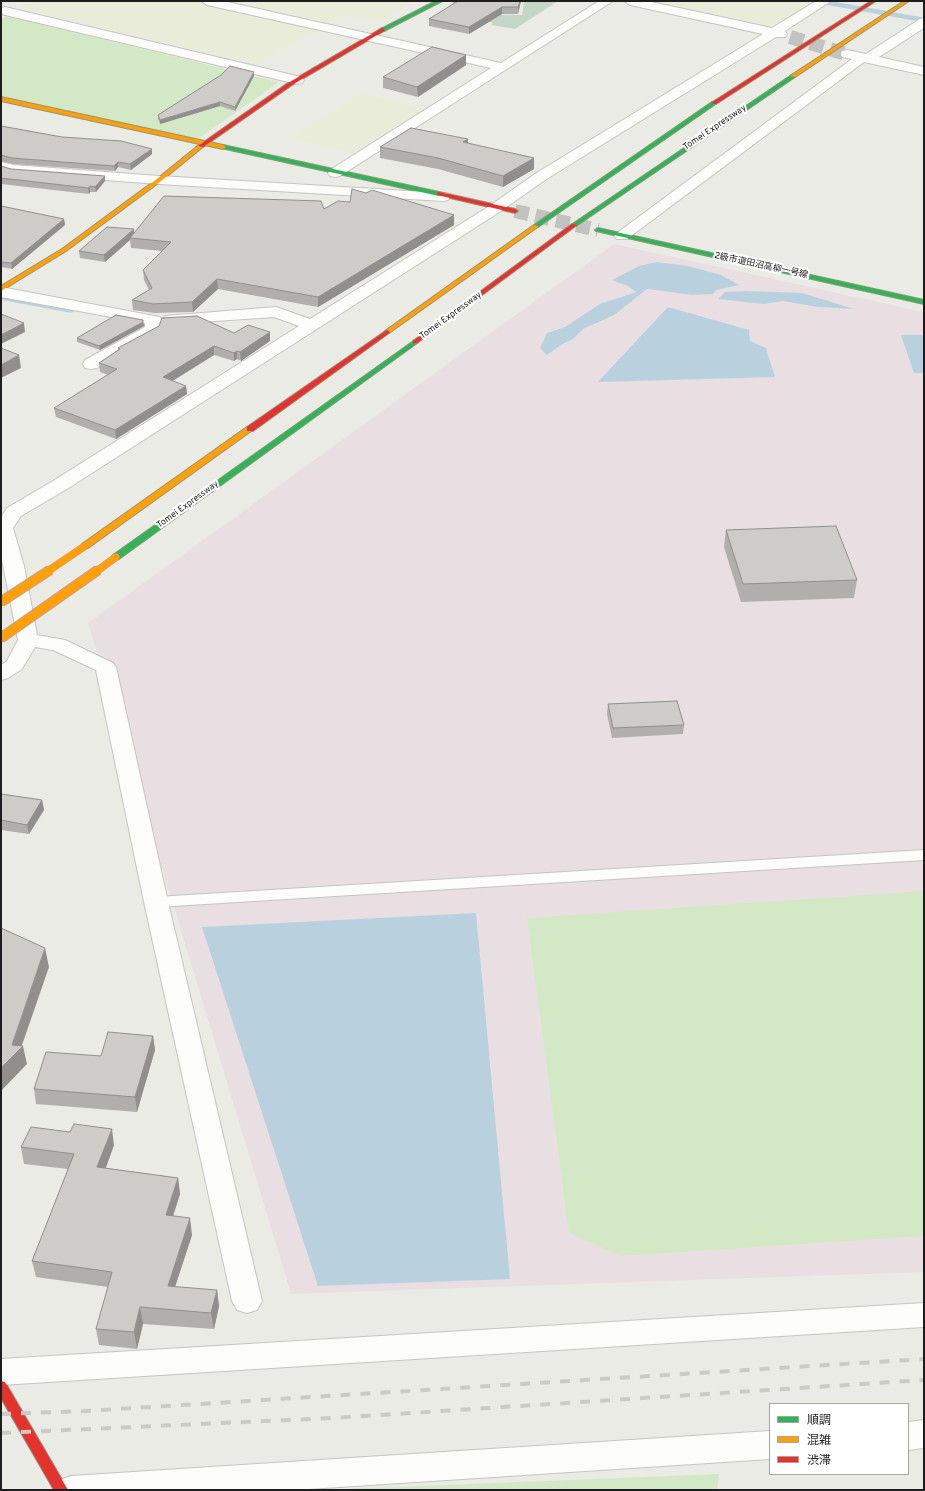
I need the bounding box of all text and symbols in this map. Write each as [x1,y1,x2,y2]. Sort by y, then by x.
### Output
street label: Tomei Expressway [681,103,749,153]
street label: 2級市道田沼高柳一号線 [713,251,809,281]
street label: Tomei Expressway [418,290,484,342]
street label: Tomei Expressway [155,479,221,531]
legend [769,1403,909,1475]
text: 順調 [807,1413,831,1429]
text: 混雑 [807,1433,831,1449]
text: 渋滞 [807,1453,831,1469]

